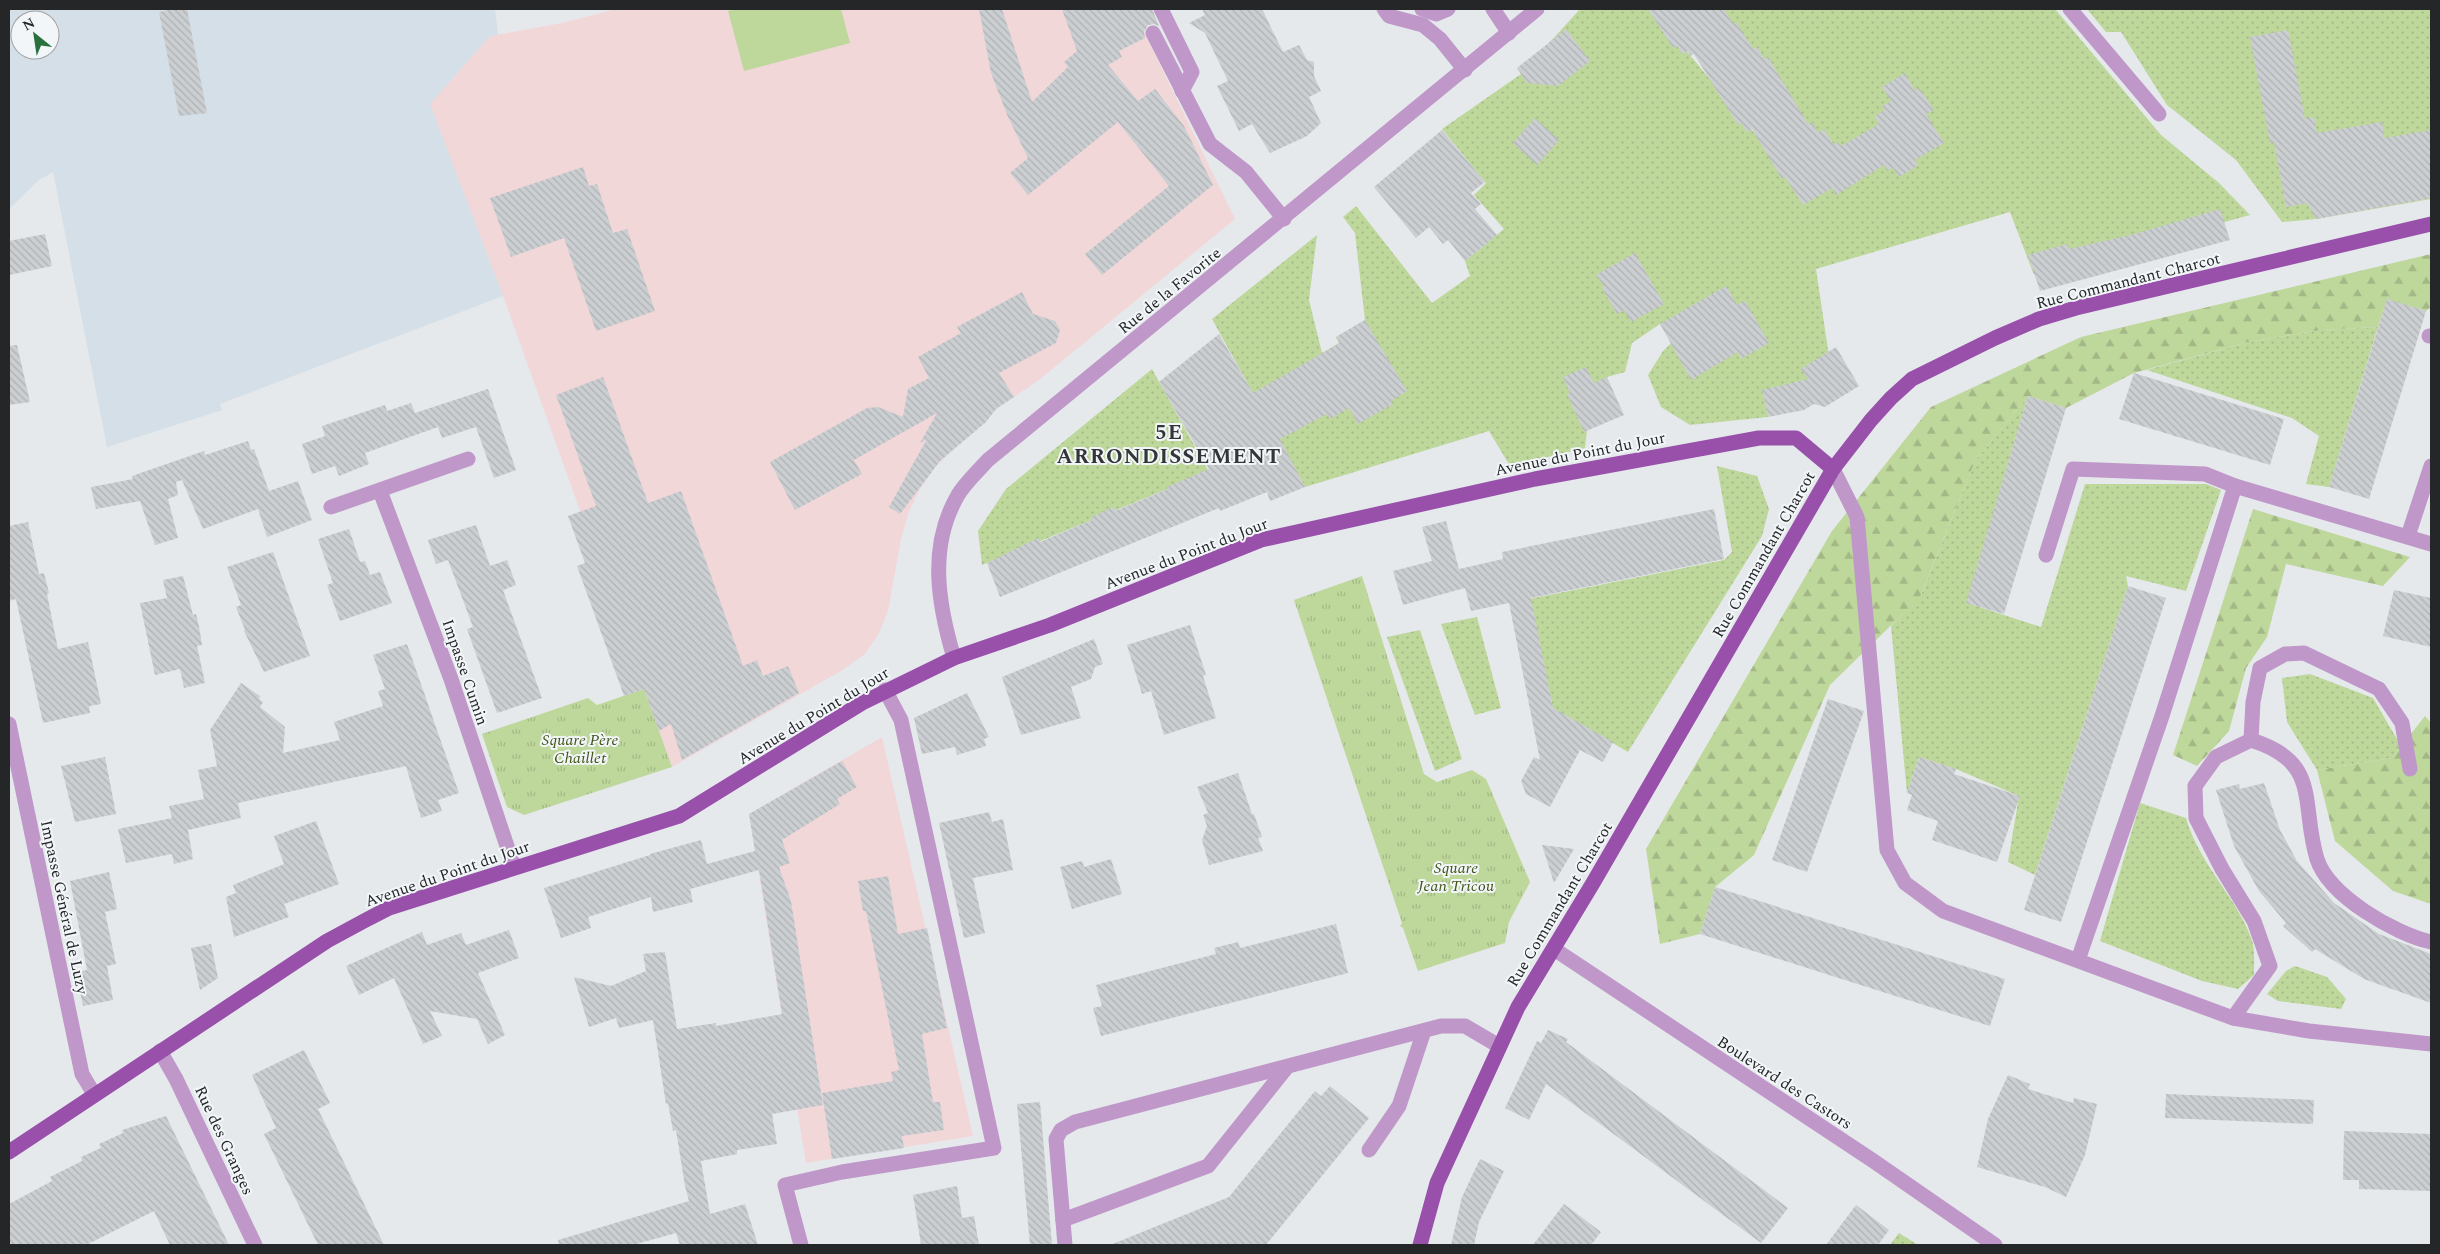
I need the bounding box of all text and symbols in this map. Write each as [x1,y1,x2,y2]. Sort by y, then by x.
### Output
north arrow [10,10,60,60]
text: N [19,12,39,36]
street label: Rue de la Favorite [1113,242,1227,340]
street label: Rue Commandant Charcot [2034,246,2223,315]
district label: 5E ARRONDISSEMENT [1056,417,1282,473]
street label: Avenue du Point du Jour [1493,426,1667,482]
street label: Rue Commandant Charcot [1706,466,1822,642]
street label: Avenue du Point du Jour [1101,512,1271,596]
street label: Impasse Cumin [436,616,494,729]
street label: Avenue du Point du Jour [733,661,894,771]
park label: Square Père Chaillet [542,728,618,770]
street label: Rue Commandant Charcot [1501,817,1619,992]
street label: Impasse Général de Luzy [34,818,94,998]
street label: Avenue du Point du Jour [362,834,533,913]
park label: Square Jean Tricou [1417,856,1495,898]
street label: Boulevard des Castors [1712,1030,1857,1136]
street label: Rue des Granges [188,1082,260,1199]

